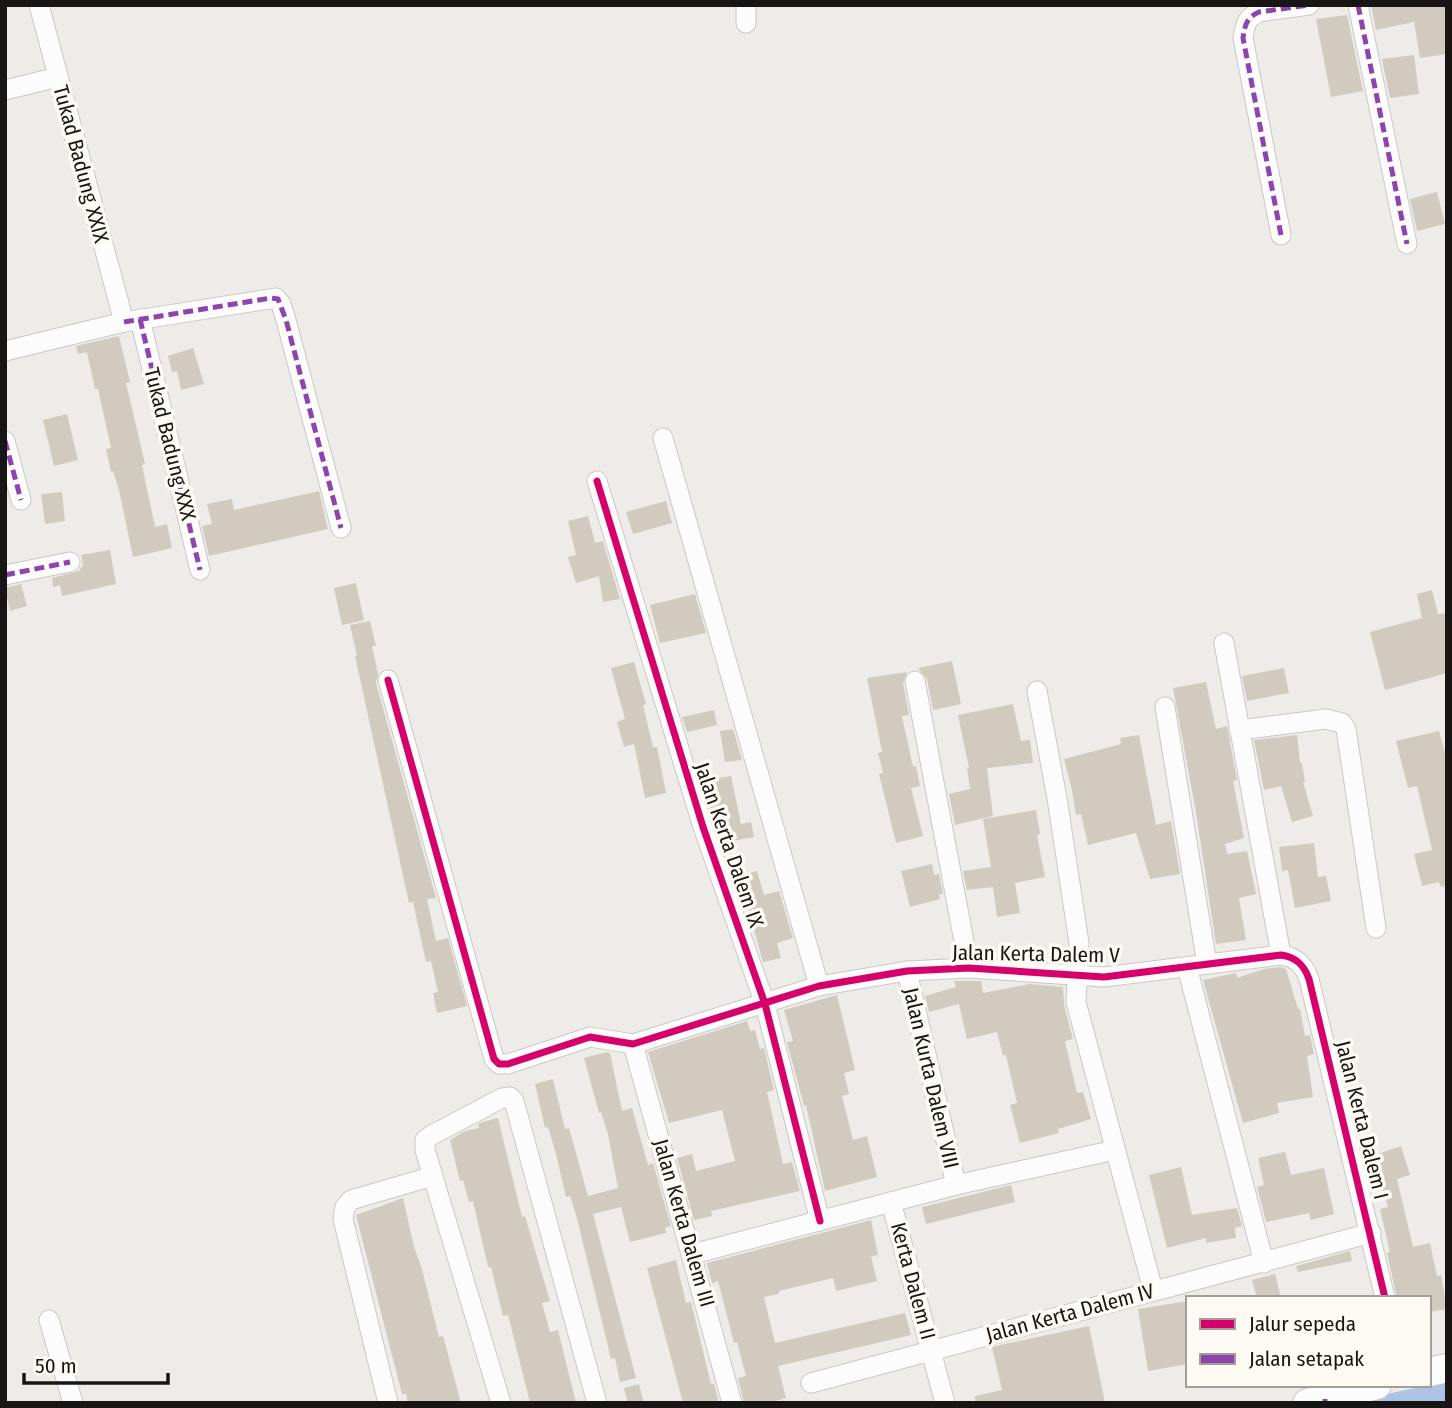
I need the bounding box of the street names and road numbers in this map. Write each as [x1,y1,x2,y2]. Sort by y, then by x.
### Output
street label: Tukad Badung XXIX [47,82,115,246]
street label: Tukad Badung XXX [138,365,202,524]
street label: Jalan Kerta Dalem IX [689,759,770,932]
street label: Jalan Kerta Dalem V [952,940,1120,968]
street label: Jalan Kurta Dalem VIII [898,985,964,1171]
street label: Jalan Kerta Dalem I [1330,1038,1394,1202]
street label: Jalan Kerta Dalem III [648,1136,720,1310]
street label: Kerta Dalem II [885,1219,941,1343]
street label: Jalan Kerta Dalem IV [983,1278,1157,1348]

